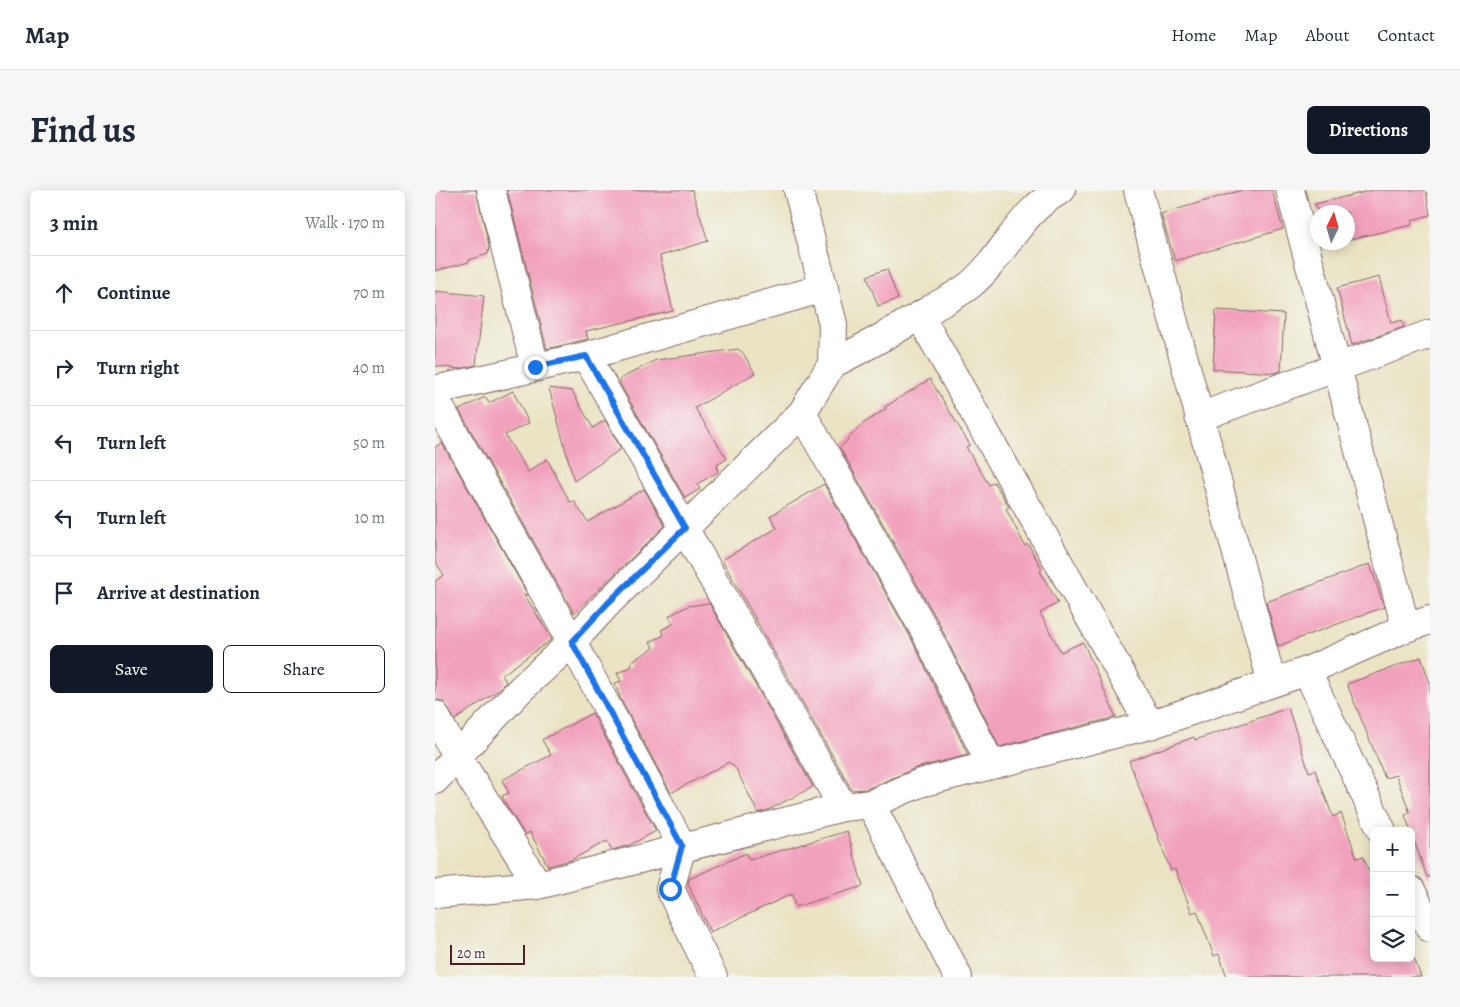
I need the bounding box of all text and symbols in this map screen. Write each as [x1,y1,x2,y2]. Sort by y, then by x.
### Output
text: Map [25,19,69,51]
text: Home [1171,23,1216,47]
text: Map [1244,23,1277,47]
text: About [1305,23,1349,47]
text: Contact [1377,23,1435,47]
text: Find us [30,106,136,154]
button: Directions [1307,106,1430,154]
north arrow [1310,205,1355,250]
text: 3 min [50,209,98,237]
text: Walk · 170 m [305,212,385,234]
icon: ahead [50,279,78,307]
text: Continue [97,280,171,306]
text: 70 m [353,282,385,304]
icon: right [50,354,78,382]
text: Turn right [97,355,179,381]
route end [524,356,547,379]
text: 40 m [353,357,385,379]
icon: left [50,429,78,457]
text: Turn left [97,430,166,456]
text: 50 m [353,432,385,454]
icon: left [50,504,78,532]
text: Turn left [97,505,166,531]
text: 10 m [355,507,385,529]
icon: arrive [50,579,78,607]
text: Arrive at destination [97,580,260,606]
button: Save [50,645,213,693]
button: Share [223,645,385,693]
map controls [1370,827,1415,962]
button: + [1370,827,1415,872]
button: − [1370,872,1415,917]
route start [659,878,682,901]
button: layers [1370,917,1415,962]
scale bar [450,942,525,965]
text: 20 m [457,944,486,963]

